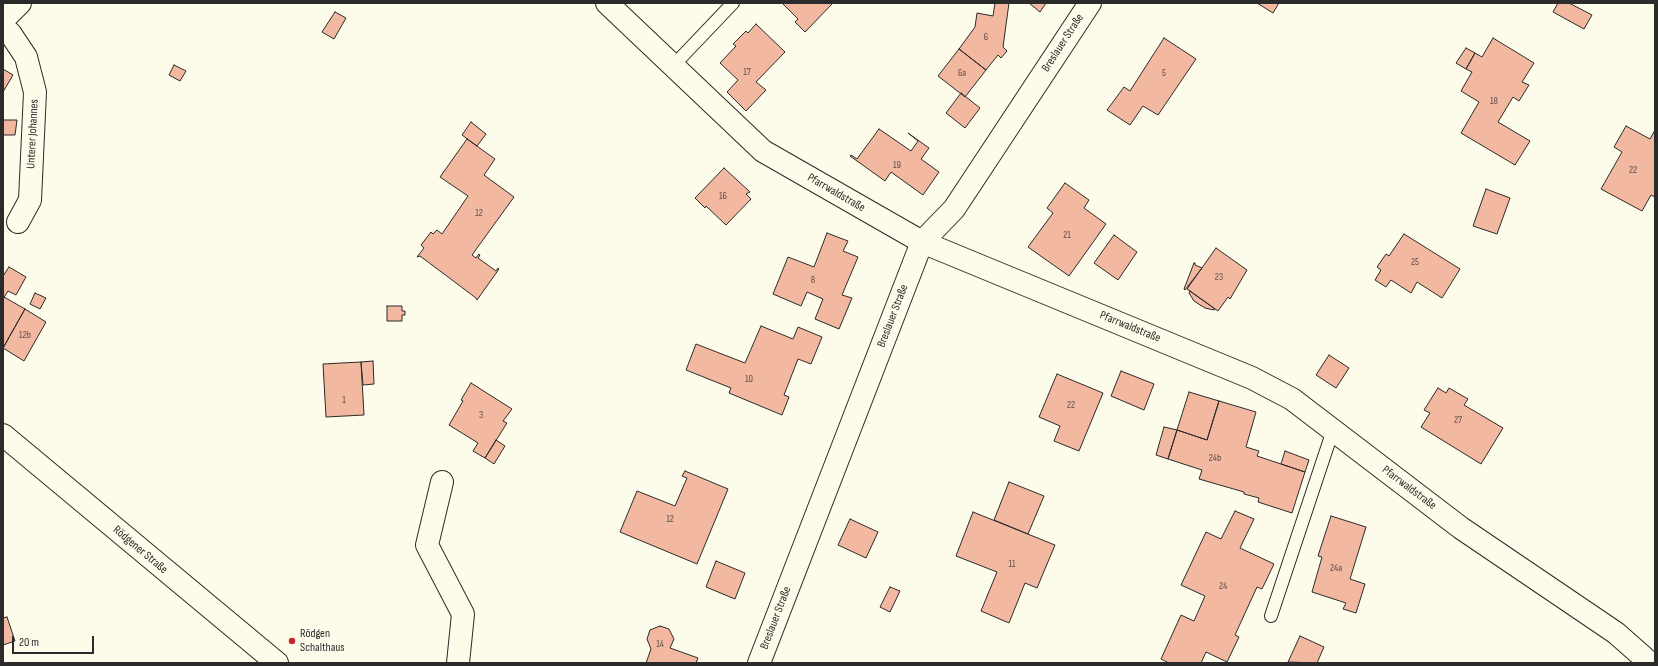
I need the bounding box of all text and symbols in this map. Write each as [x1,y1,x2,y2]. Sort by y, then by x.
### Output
street label: Breslauer Straße [1039,11,1087,75]
house number: 6 [984,31,988,43]
house number: 17 [743,66,751,78]
house number: 6a [958,67,966,79]
house number: 5 [1162,67,1166,79]
house number: 18 [1490,95,1498,107]
street label: Unterer Johannes [24,99,42,169]
house number: 19 [893,159,901,171]
house number: 22 [1629,164,1637,176]
street label: Pfarrwaldstraße [805,171,867,215]
house number: 16 [719,190,727,202]
house number: 12 [475,207,483,219]
house number: 21 [1063,229,1071,241]
house number: 25 [1411,256,1419,268]
house number: 23 [1215,271,1223,283]
house number: 8 [811,274,815,286]
street label: Breslauer Straße [874,282,912,350]
street label: Pfarrwaldstraße [1097,308,1163,346]
house number: 12b [19,329,31,341]
house number: 10 [745,373,753,385]
house number: 1 [342,394,346,406]
house number: 22 [1067,399,1075,411]
house number: 3 [479,409,483,421]
house number: 27 [1454,414,1462,426]
house number: 24b [1209,452,1221,464]
street label: Pfarrwaldstraße [1379,463,1439,513]
house number: 12 [666,513,674,525]
street label: Rödgener Straße [110,523,170,577]
house number: 11 [1009,558,1015,570]
house number: 24a [1330,562,1342,574]
house number: 24 [1219,580,1227,592]
street label: Breslauer Straße [757,584,795,652]
place label: Rödgen Schalthaus [300,627,345,655]
scale bar [14,628,96,654]
text: 20 m [19,635,39,650]
marker: Rödgen Schalthaus [287,636,297,646]
house number: 14 [656,638,664,650]

